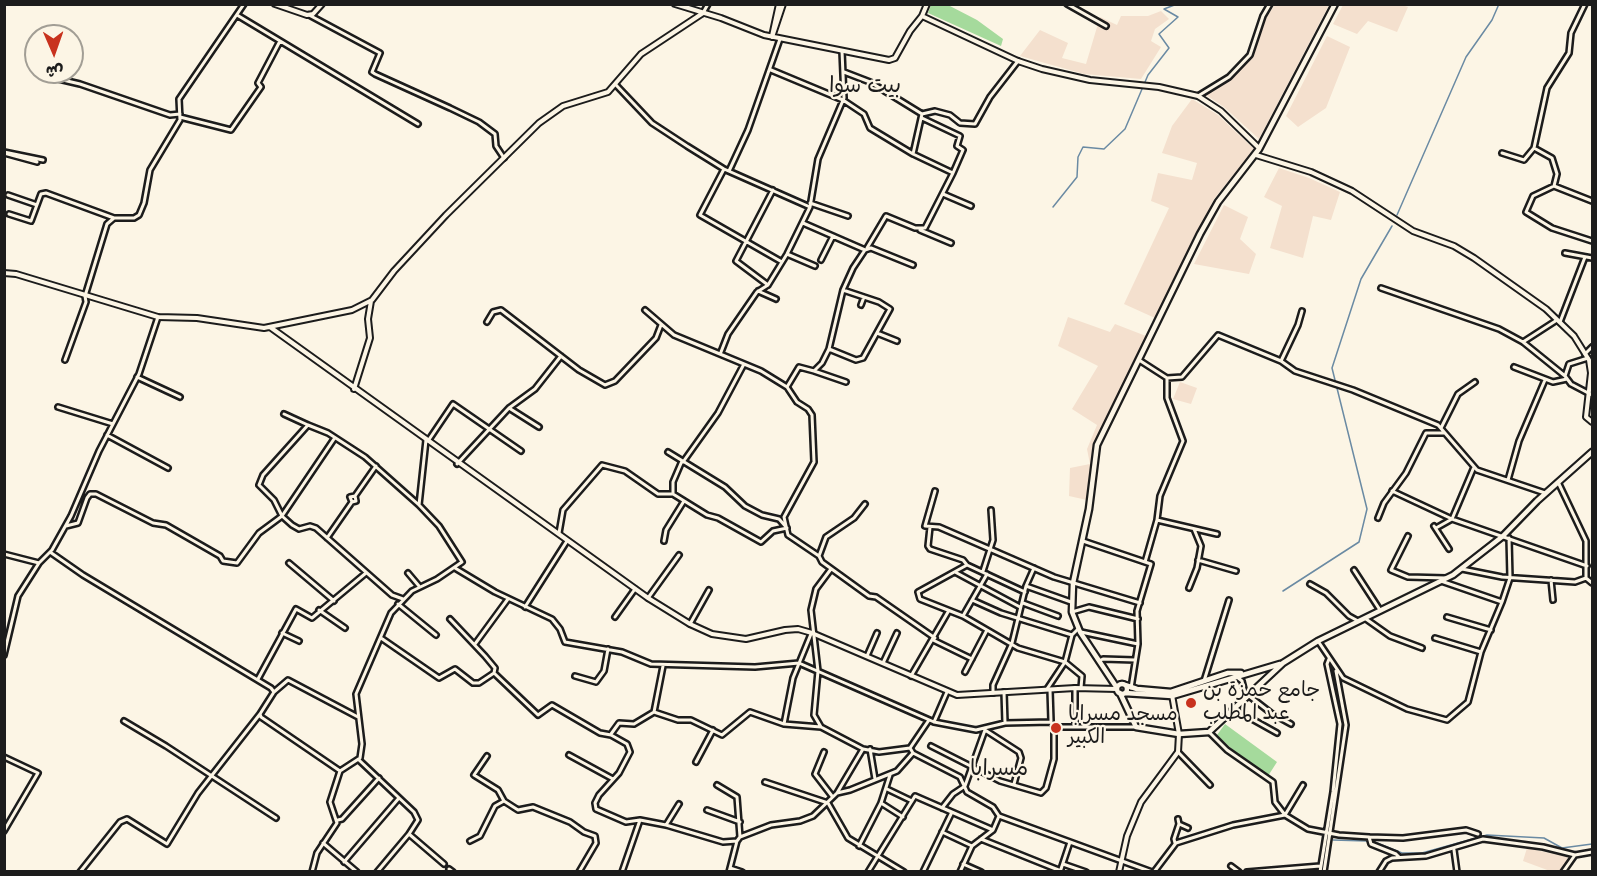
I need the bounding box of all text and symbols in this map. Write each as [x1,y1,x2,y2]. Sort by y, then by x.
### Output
north arrow [24,24,84,84]
text: ش [45,60,64,81]
district label: بيت سوا [829,74,901,100]
place label: جامع حمزة بن عبد المطلب [1203,680,1320,727]
marker: جامع حمزة بن عبد المطلب [1184,696,1198,710]
place label: مسجد مسرابا الكبير [1068,704,1178,751]
marker: مسجد مسرابا الكبير [1049,721,1063,735]
district label: مسرابا [970,757,1028,783]

